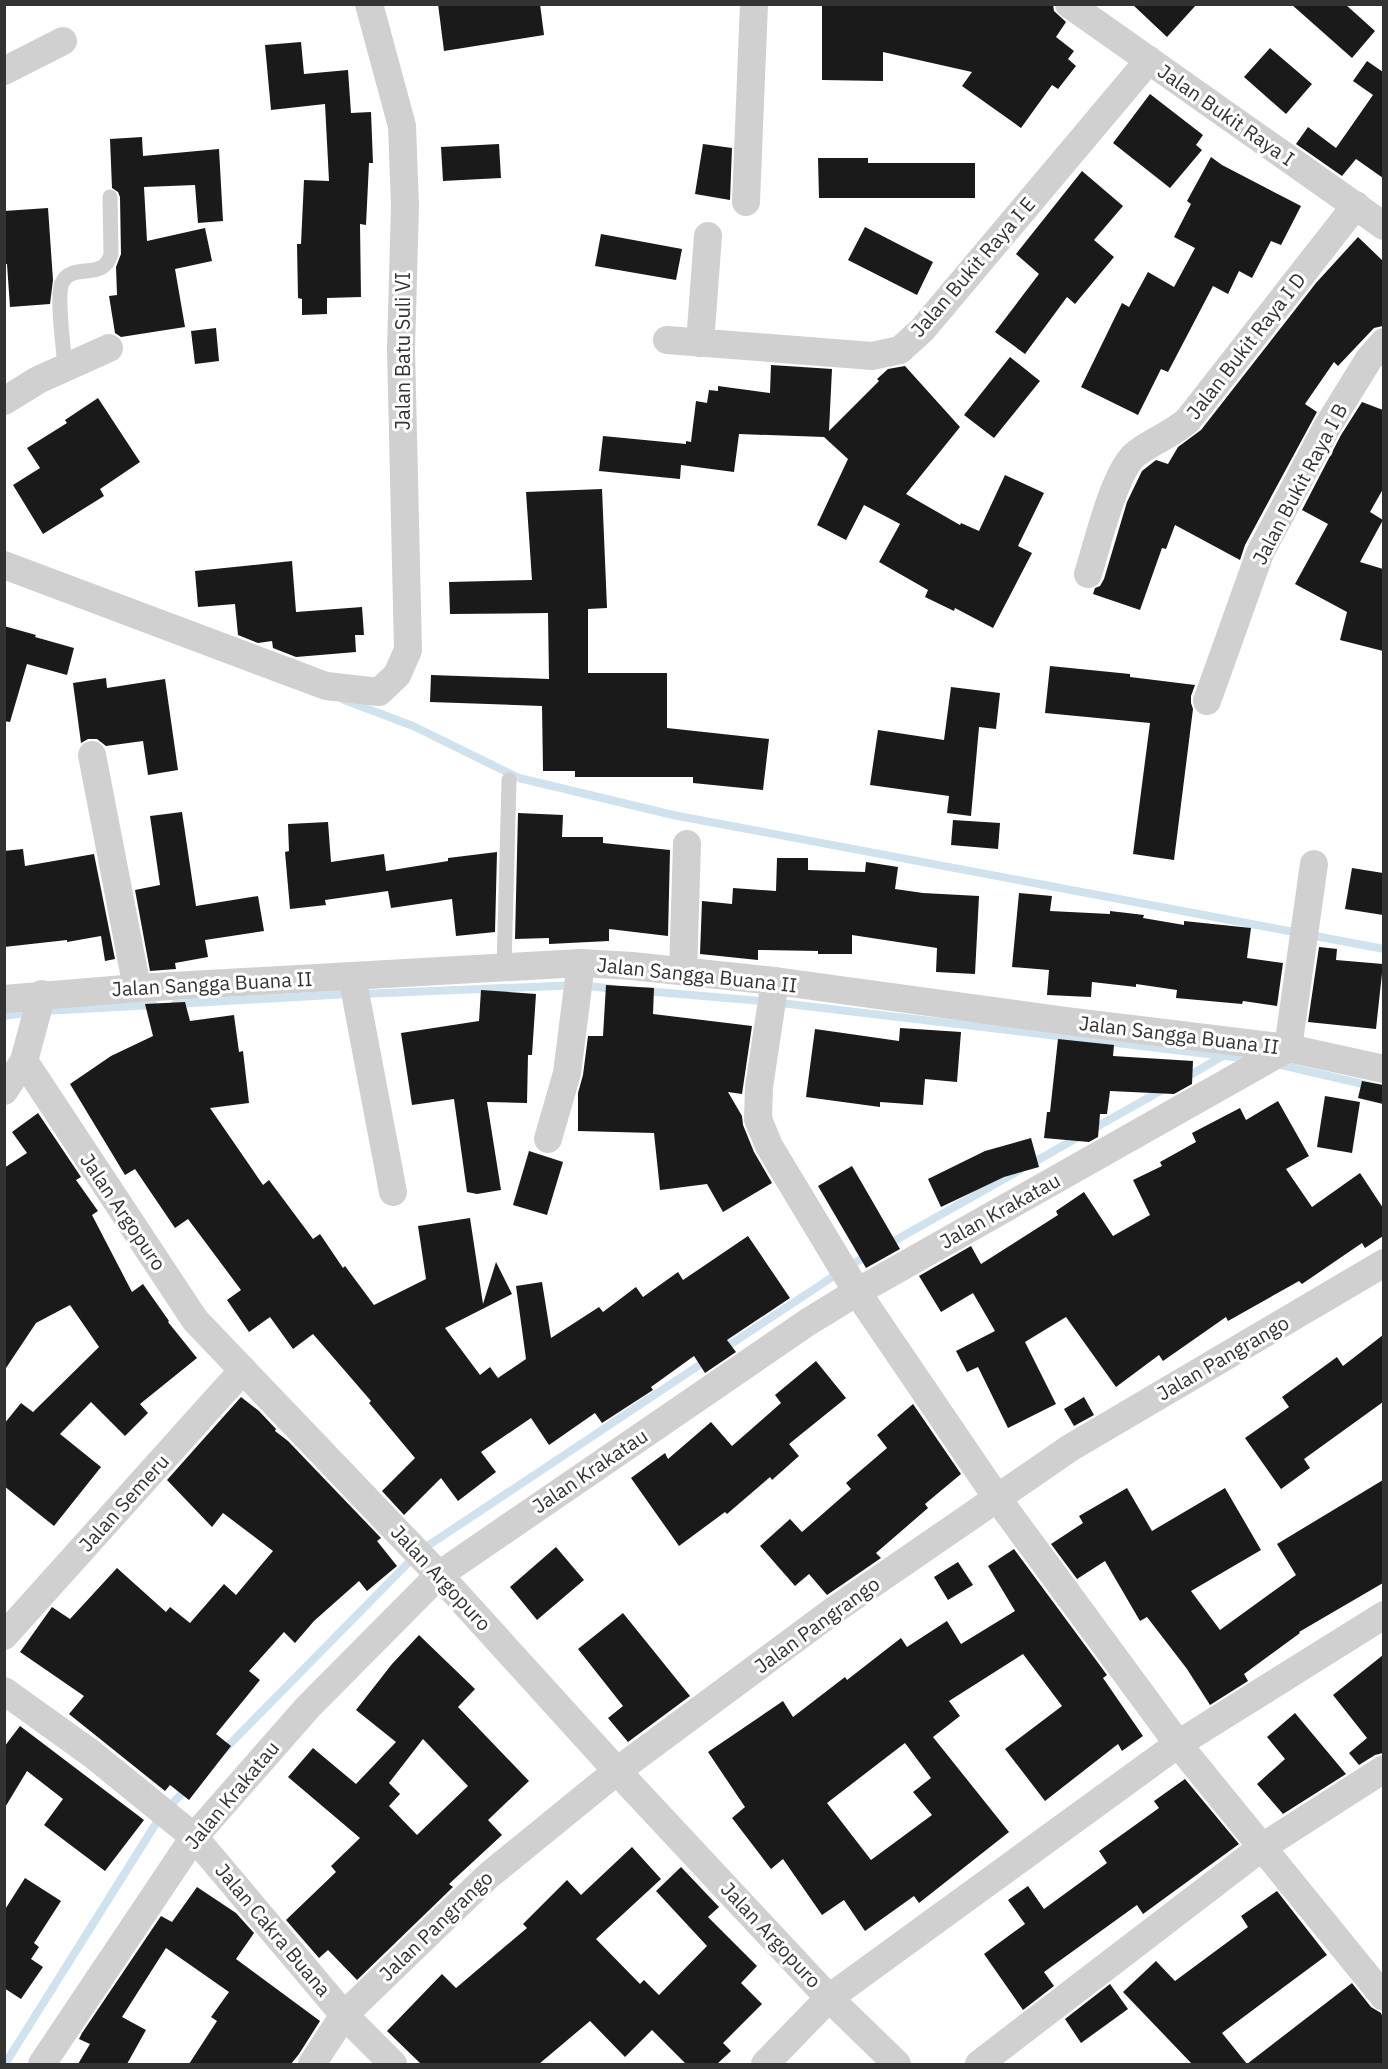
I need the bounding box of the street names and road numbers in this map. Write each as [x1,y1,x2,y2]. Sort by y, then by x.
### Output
street label: Jalan Bukit Raya I [1153,57,1300,172]
street label: Jalan Bukit Raya I E [904,191,1041,342]
street label: Jalan Bukit Raya I D [1180,267,1311,425]
street label: Jalan Batu Suli VI [389,272,416,430]
street label: Jalan Bukit Raya I B [1246,398,1353,569]
street label: Jalan Sangga Buana II [596,951,798,998]
street label: Jalan Sangga Buana II [111,965,313,1002]
street label: Jalan Sangga Buana II [1078,1009,1281,1060]
street label: Jalan Argopuro [74,1148,173,1276]
street label: Jalan Krakatau [935,1166,1065,1255]
street label: Jalan Pangrango [1152,1309,1294,1406]
street label: Jalan Krakatau [527,1422,653,1519]
street label: Jalan Semeru [73,1448,175,1557]
street label: Jalan Argopuro [385,1519,498,1637]
street label: Jalan Pangrango [749,1570,885,1679]
street label: Jalan Krakatau [178,1735,285,1855]
street label: Jalan Cakra Buana [210,1857,337,2002]
street label: Jalan Pangrango [373,1864,498,1987]
street label: Jalan Argopuro [715,1876,828,1994]

